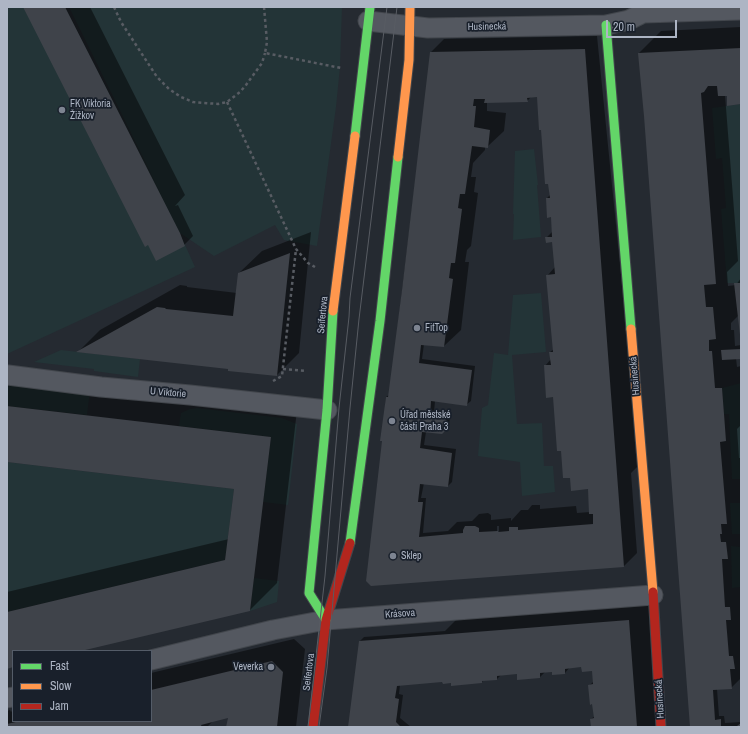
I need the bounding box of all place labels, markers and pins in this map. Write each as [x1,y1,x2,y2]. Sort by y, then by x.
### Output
place label: FK Viktoria Žižkov [70,98,111,122]
marker: FK Viktoria Žižkov [57,105,67,115]
place label: FitTop [425,322,448,334]
marker: FitTop [412,323,422,333]
place label: Úřad městské části Praha 3 [400,409,451,432]
marker: Úřad městské části Praha 3 [387,416,397,426]
place label: Sklep [401,550,422,562]
marker: Sklep [388,551,398,561]
place label: Veverka [233,661,263,673]
marker: Veverka [266,662,276,672]

